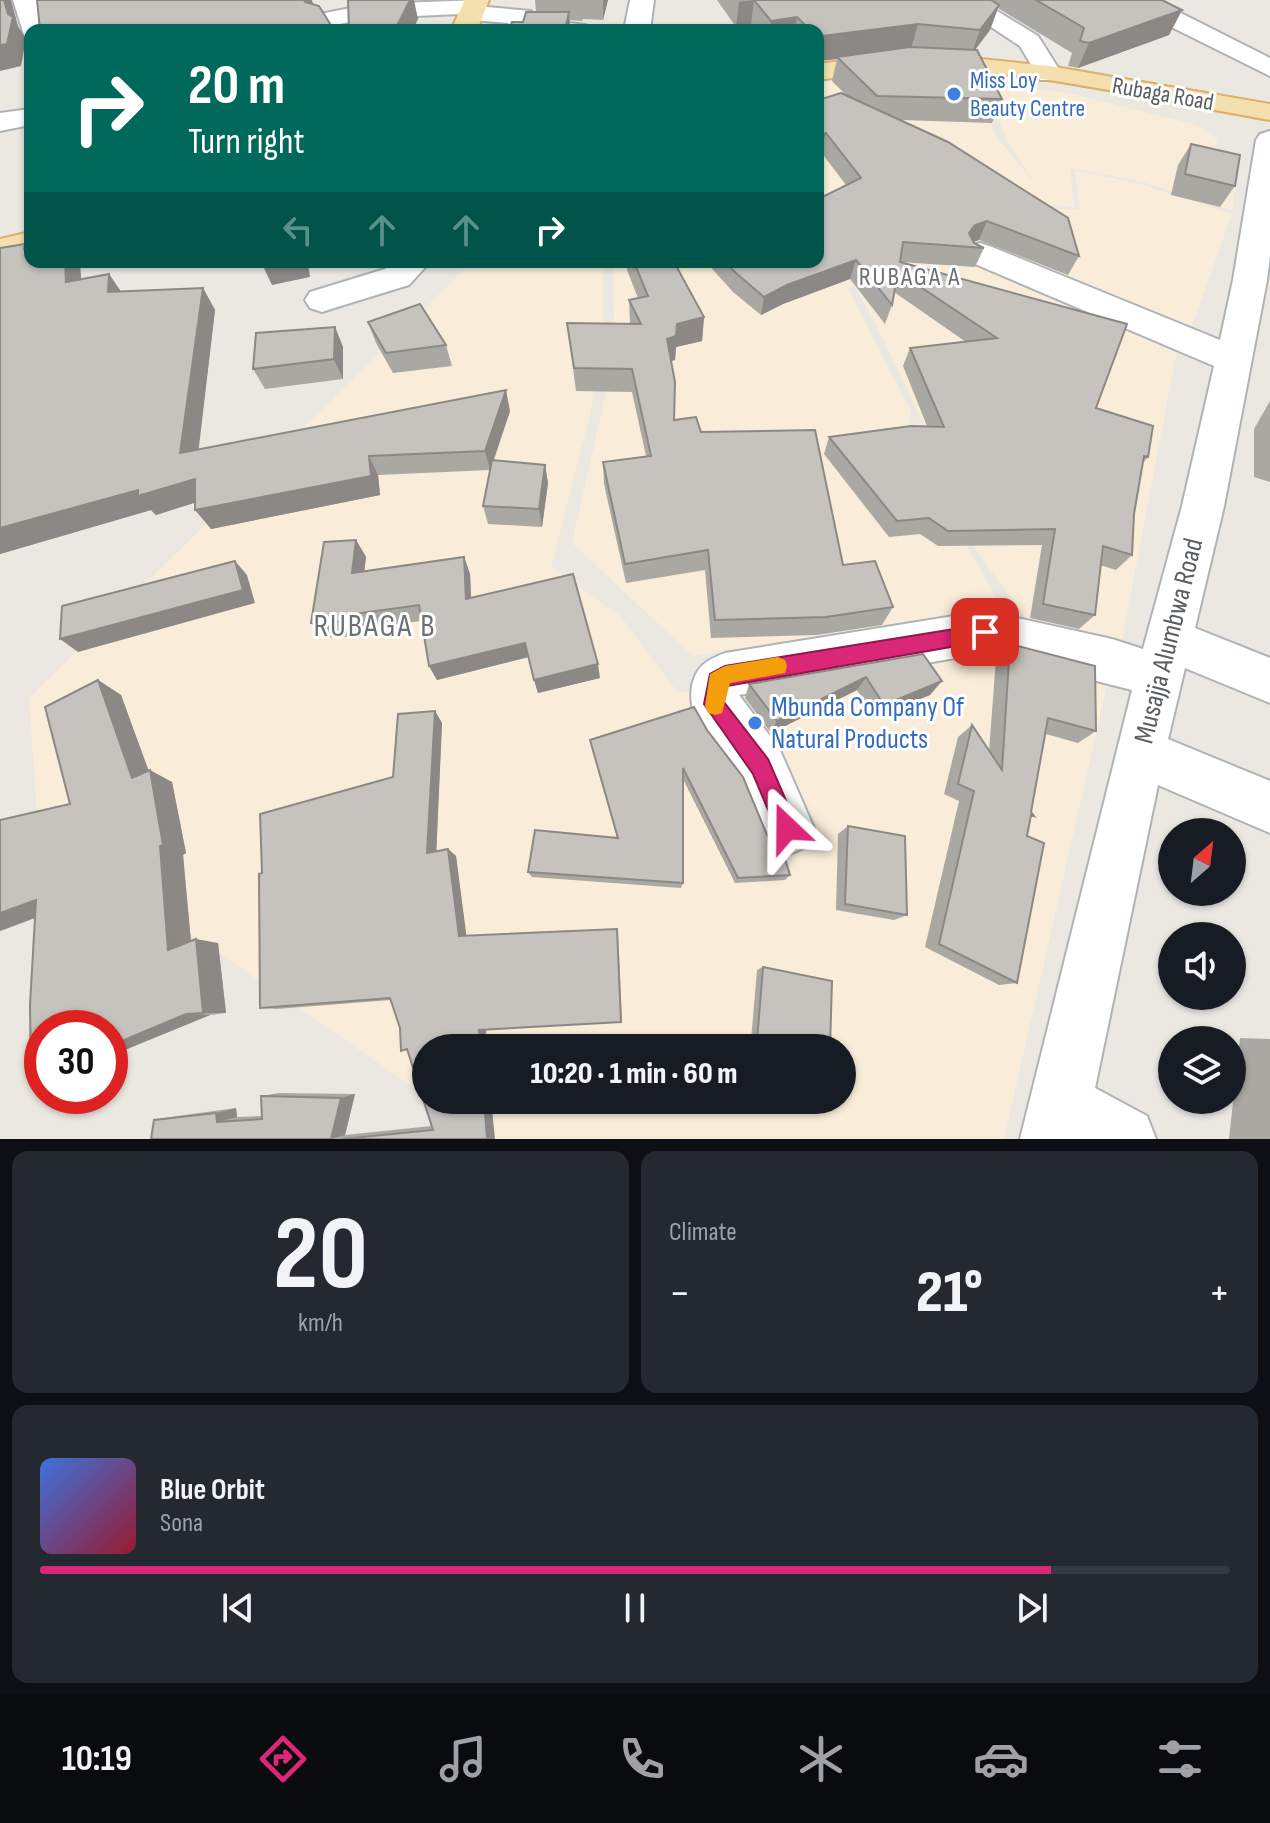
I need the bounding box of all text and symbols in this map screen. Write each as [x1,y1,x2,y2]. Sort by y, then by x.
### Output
text: 20 m [188,53,285,120]
icon: right [56,56,160,160]
place label: Miss Loy Beauty Centre [970,66,1085,123]
street label: Rubaga Road [1110,71,1216,117]
marker: Miss Loy Beauty Centre [945,85,963,103]
text: Turn right [188,121,305,164]
icon: left [276,208,320,252]
icon: ahead [360,208,404,252]
icon: ahead [444,208,488,252]
icon: right [528,208,572,252]
district label: RUBAGA A [859,262,961,293]
street label: Musajja Alumbwa Road [1128,535,1210,747]
pin [951,598,1019,666]
district label: RUBAGA B [313,607,437,646]
icon: arrive [963,610,1007,654]
place label: Mbunda Company Of Natural Products [771,691,965,756]
marker: Mbunda Company Of Natural Products [746,714,764,732]
position arrow [745,786,829,870]
north arrow [1158,818,1246,906]
map controls [1158,818,1246,1114]
button: sound [1158,922,1246,1010]
speed limit sign: 30 [24,1010,128,1114]
button: layers [1158,1026,1246,1114]
text: 10:20 · 1 min · 60 m [531,1056,737,1092]
text: 20 [273,1193,368,1318]
text: Climate [669,1217,737,1248]
text: 21° [916,1257,983,1329]
text: − [669,1267,691,1320]
text: + [1208,1267,1230,1320]
text: km/h [298,1308,343,1339]
text: Blue Orbit [160,1472,265,1508]
text: Sona [160,1508,203,1539]
icon: previous [216,1586,260,1630]
icon: pause [613,1586,657,1630]
icon: next [1010,1586,1054,1630]
icon: directions [255,1731,311,1787]
icon: music [435,1731,491,1787]
icon: phone [614,1731,670,1787]
icon: climate [793,1731,849,1787]
icon: car [973,1731,1029,1787]
icon: filters [1152,1731,1208,1787]
text: 10:19 [62,1738,132,1781]

